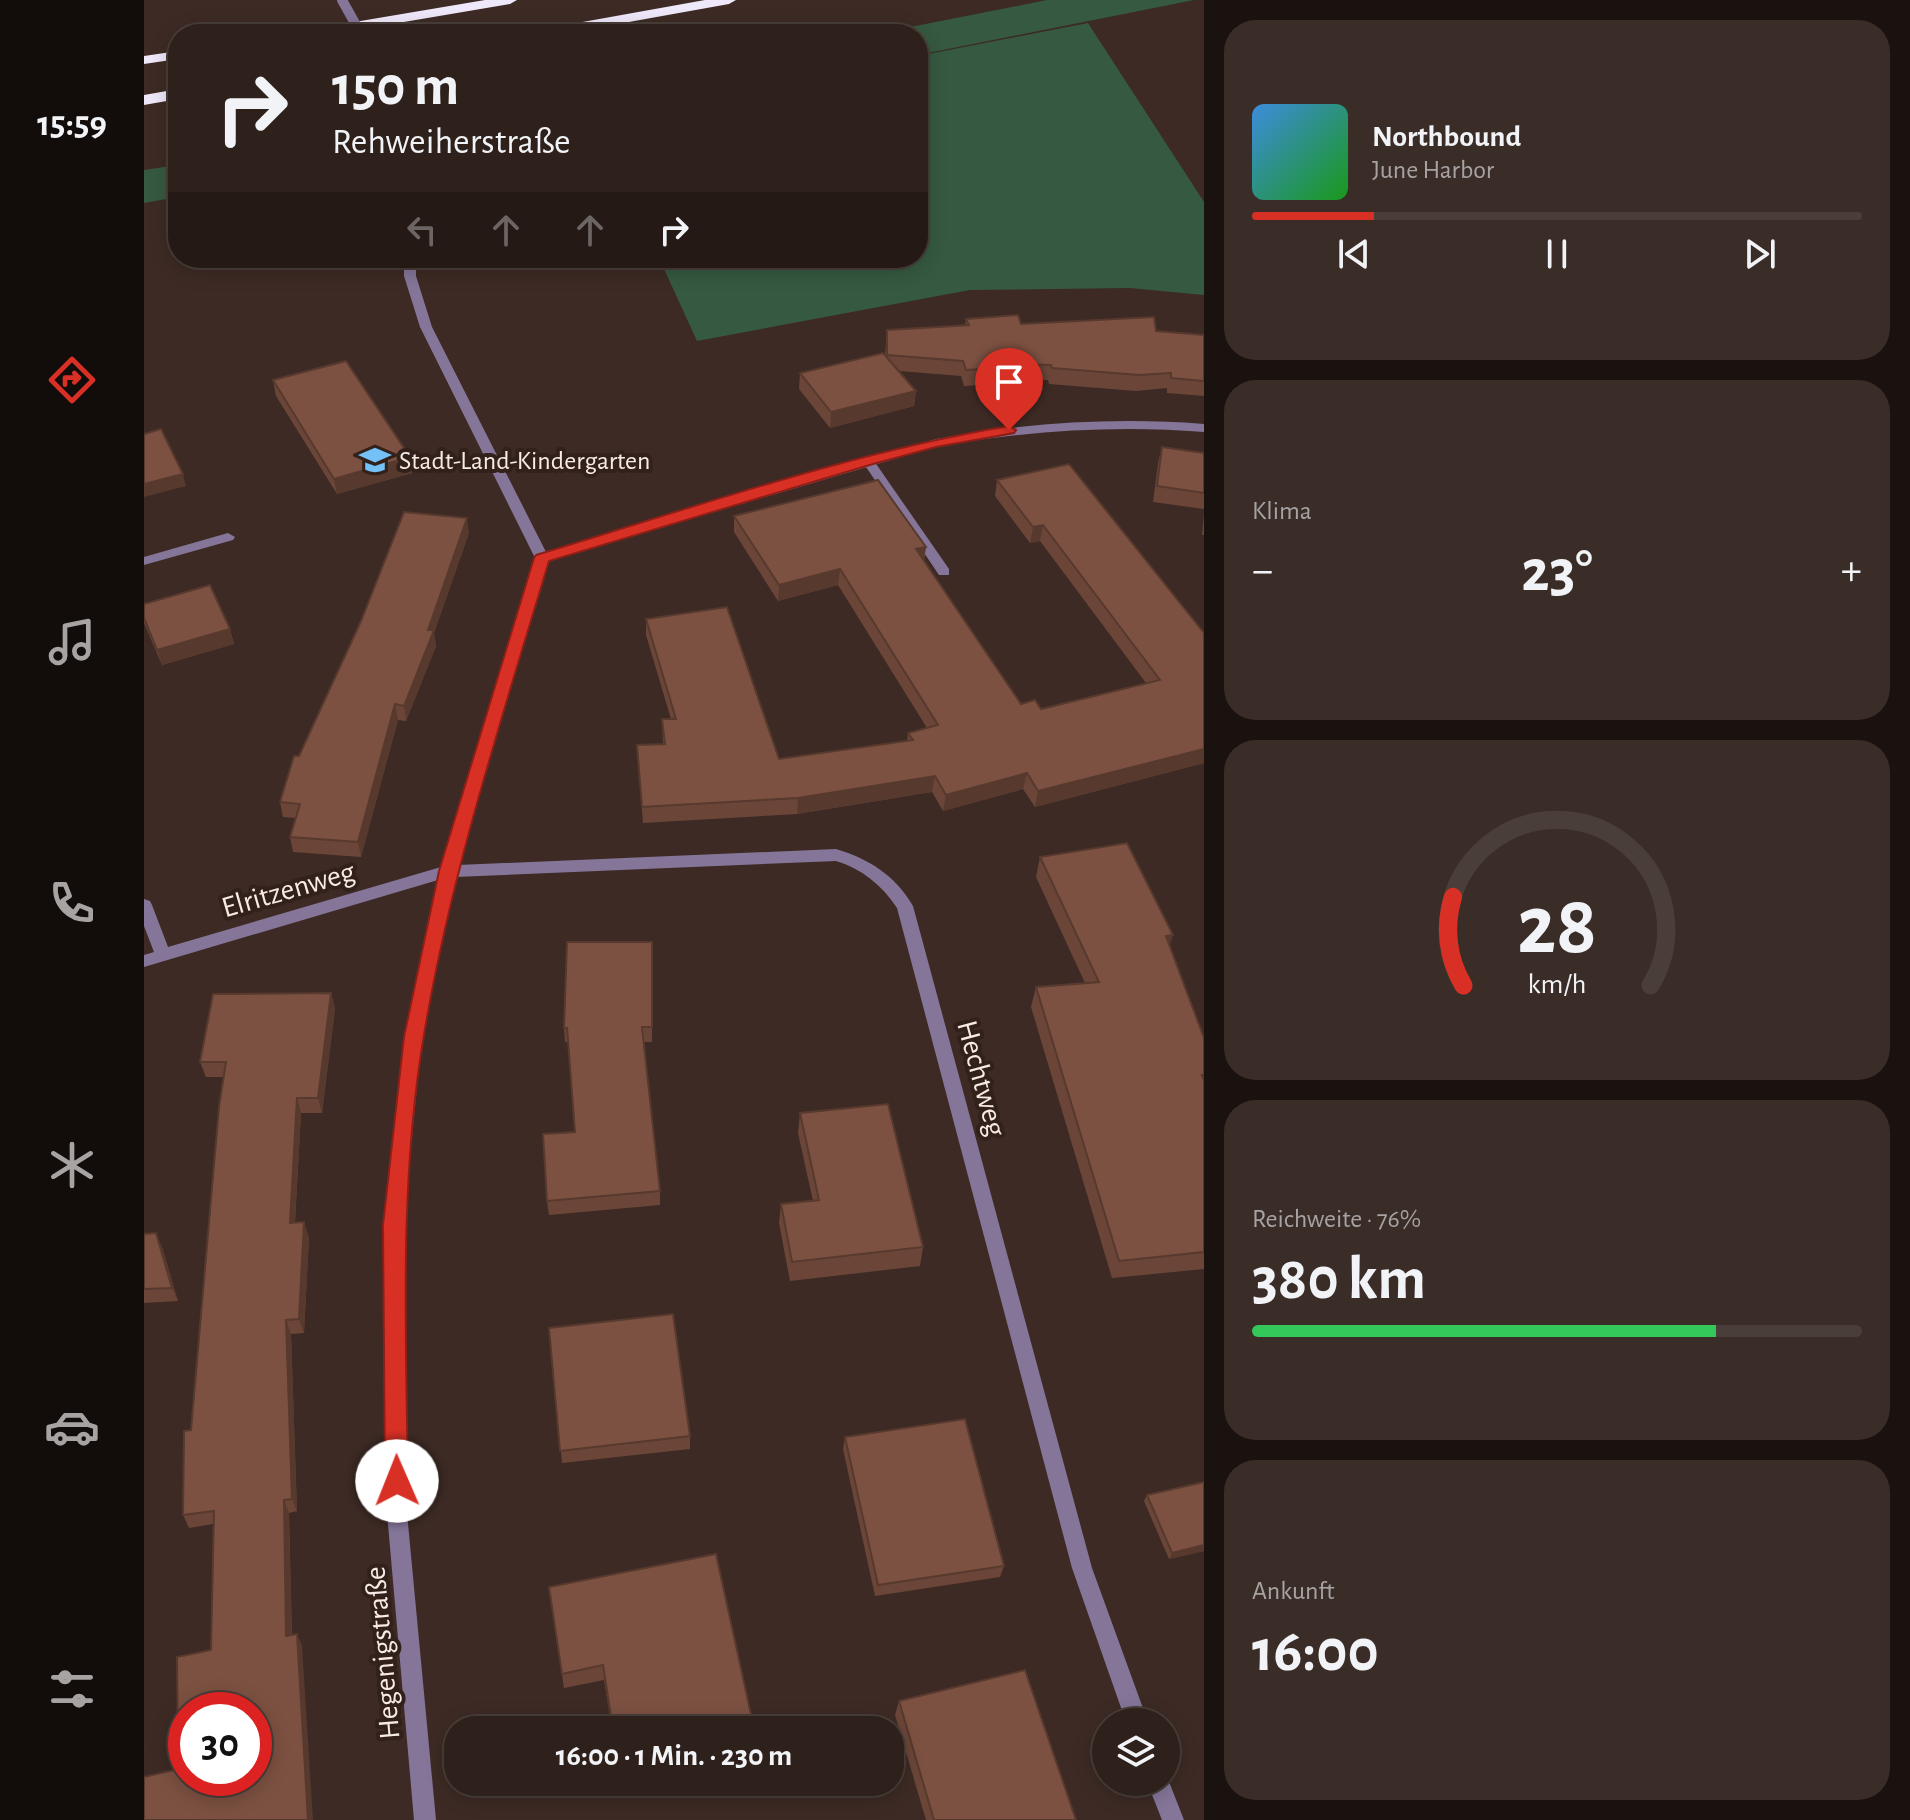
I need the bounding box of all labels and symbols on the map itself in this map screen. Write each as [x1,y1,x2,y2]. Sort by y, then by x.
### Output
pin [975,348,1043,430]
school or university icon: Stadt-Land-Kindergarten [358,443,392,477]
place label: Stadt-Land-Kindergarten [399,448,650,474]
street label: Elritzenweg [218,857,359,923]
street label: Hechtweg [951,1017,1011,1140]
position arrow [355,1439,439,1523]
street label: Hegenigstraße [360,1565,406,1741]
speed limit sign: 30 [168,1692,272,1796]

